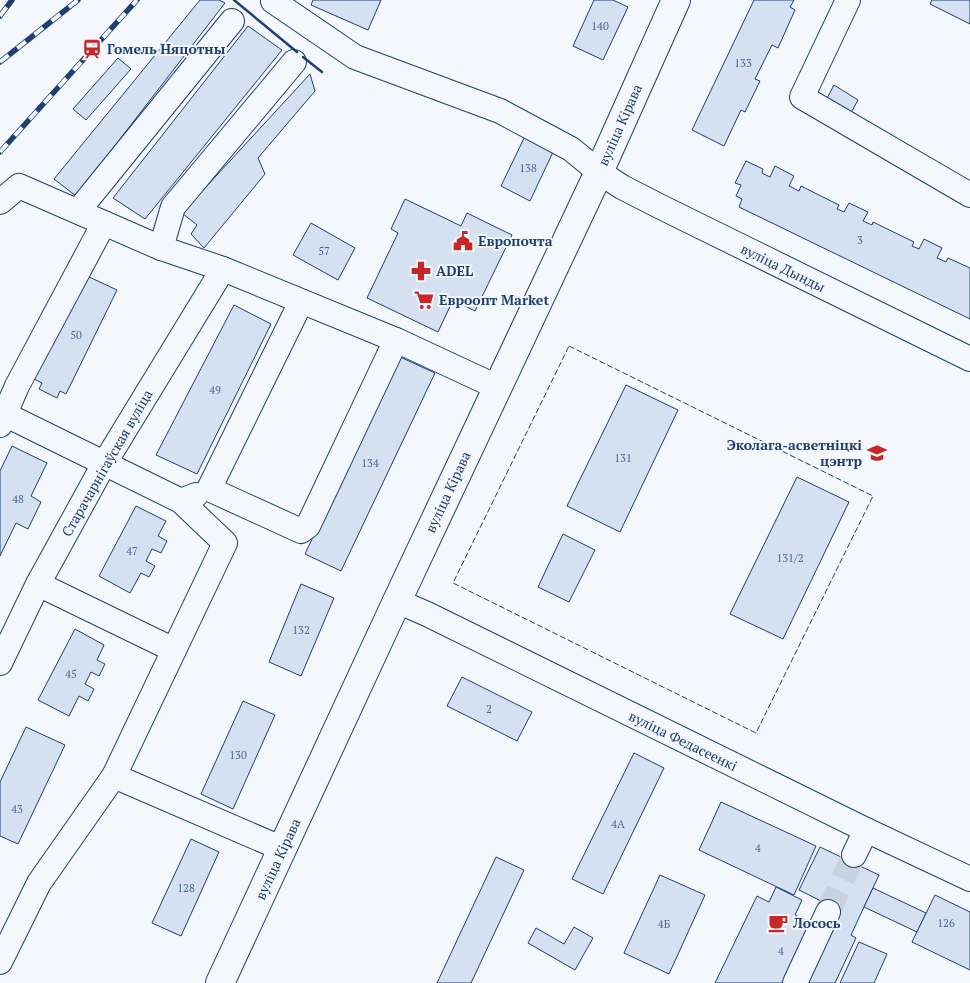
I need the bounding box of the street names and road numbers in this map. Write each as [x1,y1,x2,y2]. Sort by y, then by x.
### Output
street label: вуліца Кірава [593,81,646,169]
street label: вуліца Дынды [738,239,829,296]
street label: Старачарнігаўская вуліца [57,386,156,540]
street label: вуліца Кірава [420,448,475,536]
street label: вуліца Федасеенкі [626,706,741,775]
street label: вуліца Кірава [250,815,305,903]

